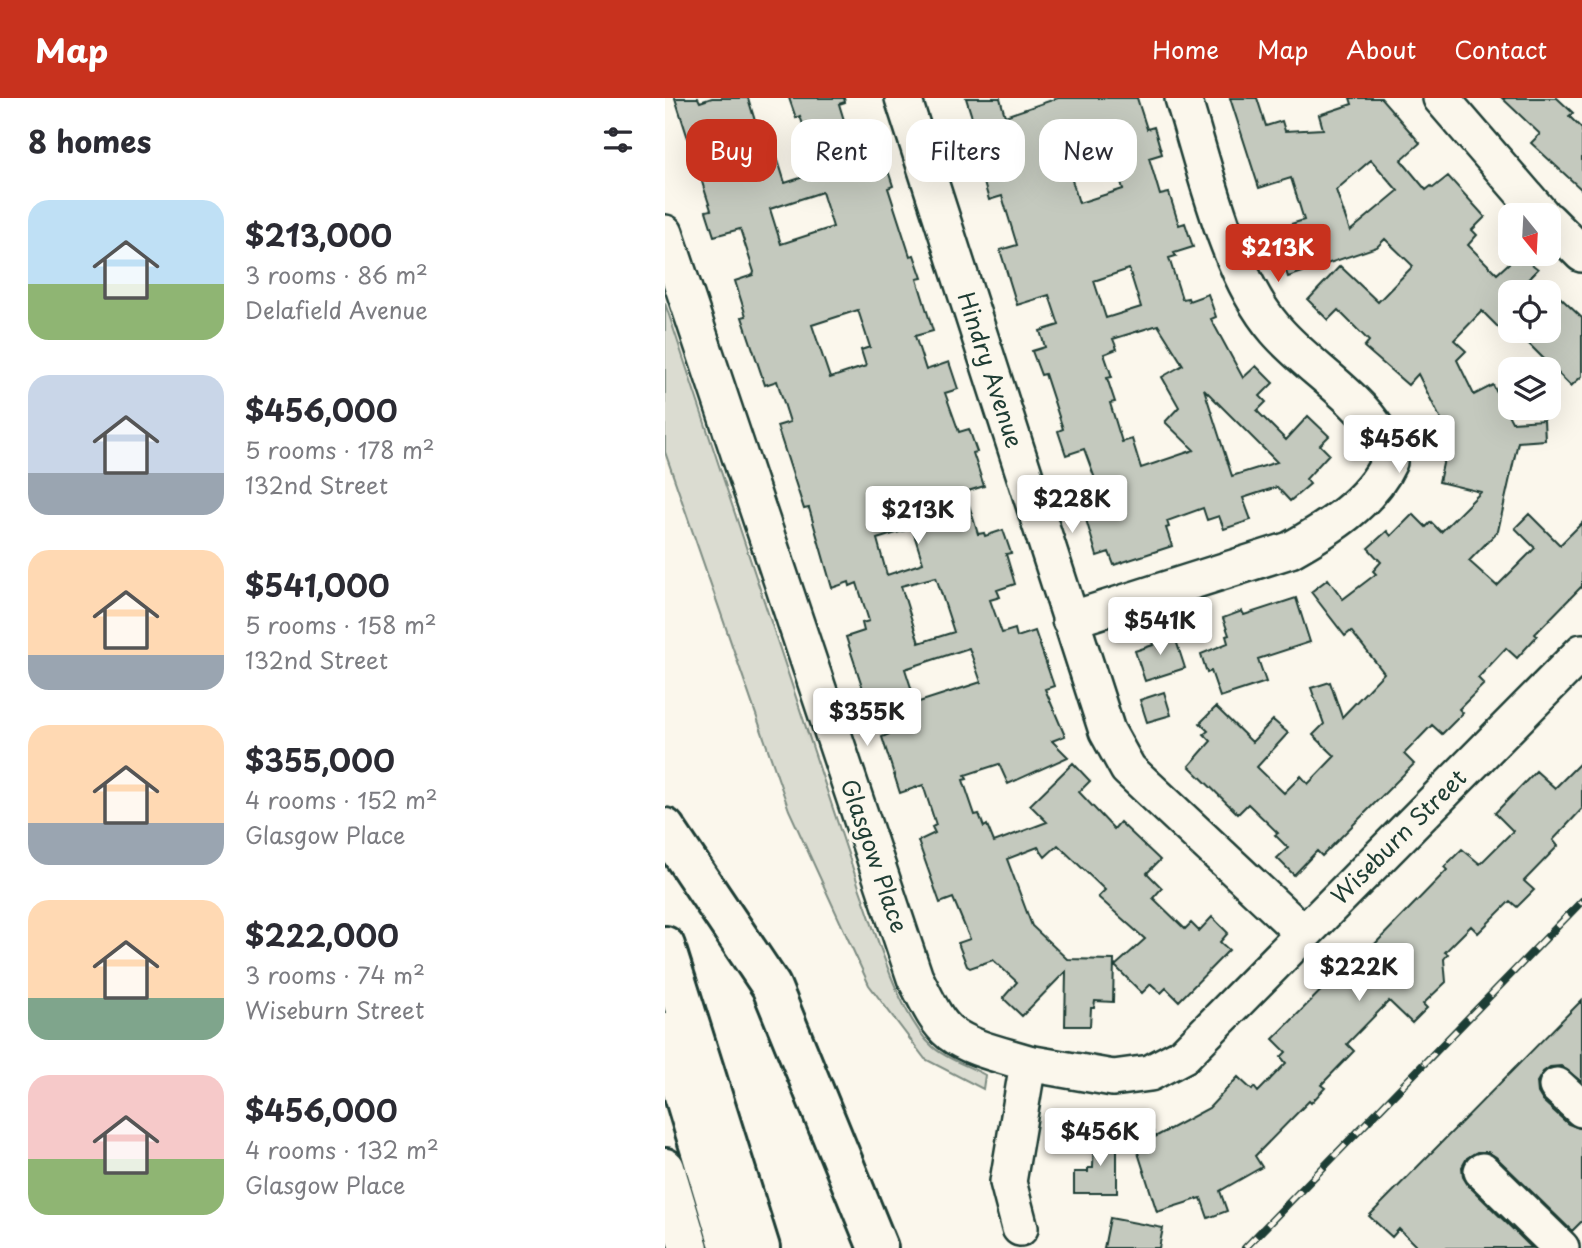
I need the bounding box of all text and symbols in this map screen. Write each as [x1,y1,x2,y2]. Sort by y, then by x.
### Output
text: Map [35,24,108,74]
text: Home [1152,31,1219,67]
text: Map [1257,31,1308,67]
text: About [1346,31,1416,67]
text: Contact [1454,31,1547,67]
text: 8 homes [28,118,151,163]
chip: Buy [686,119,777,182]
chip: Rent [791,119,892,182]
chip: Filters [906,119,1025,182]
chip: New [1039,119,1137,182]
icon: filters [599,121,637,159]
north arrow [1498,203,1561,266]
map controls [1498,203,1561,420]
text: $213,000 [245,212,392,257]
pin: $213K [1229,225,1327,284]
icon: home [84,228,168,312]
text: $213K [1242,229,1314,264]
text: 3 rooms · 86 m² [245,257,428,292]
button: locate [1498,280,1561,343]
street label: Hindry Avenue [950,287,1033,452]
text: Delafield Avenue [245,292,428,327]
button: layers [1498,357,1561,420]
text: $456,000 [245,387,398,432]
icon: home [84,403,168,487]
pin: $456K [1350,416,1448,475]
text: $456K [1360,420,1438,455]
text: 5 rooms · 178 m² [245,432,435,467]
text: 132nd Street [245,467,388,502]
pin: $228K [1023,476,1121,535]
text: $228K [1033,480,1111,515]
pin: $213K [869,486,967,546]
text: $213K [882,491,954,526]
text: $541,000 [245,562,390,607]
icon: home [84,578,168,662]
pin: $541K [1111,598,1209,657]
text: $541K [1124,602,1196,637]
text: 5 rooms · 158 m² [245,607,437,642]
text: 132nd Street [245,642,388,677]
pin: $355K [818,688,916,748]
text: $355K [829,693,905,728]
text: $355,000 [245,737,395,782]
icon: home [84,753,168,837]
street label: Wiseburn Street [1322,760,1474,912]
street label: Glasgow Place [833,774,918,937]
text: 4 rooms · 152 m² [245,782,438,817]
text: Glasgow Place [245,817,406,852]
text: $222,000 [245,912,399,957]
icon: home [84,928,168,1012]
pin: $222K [1310,944,1408,1003]
text: $222K [1320,948,1398,983]
text: 3 rooms · 74 m² [245,957,425,992]
text: Wiseburn Street [245,992,424,1027]
text: $456,000 [245,1087,398,1132]
icon: home [84,1103,168,1187]
pin: $456K [1051,1108,1149,1168]
text: $456K [1061,1113,1139,1148]
text: 4 rooms · 132 m² [245,1132,439,1167]
text: Glasgow Place [245,1167,406,1202]

